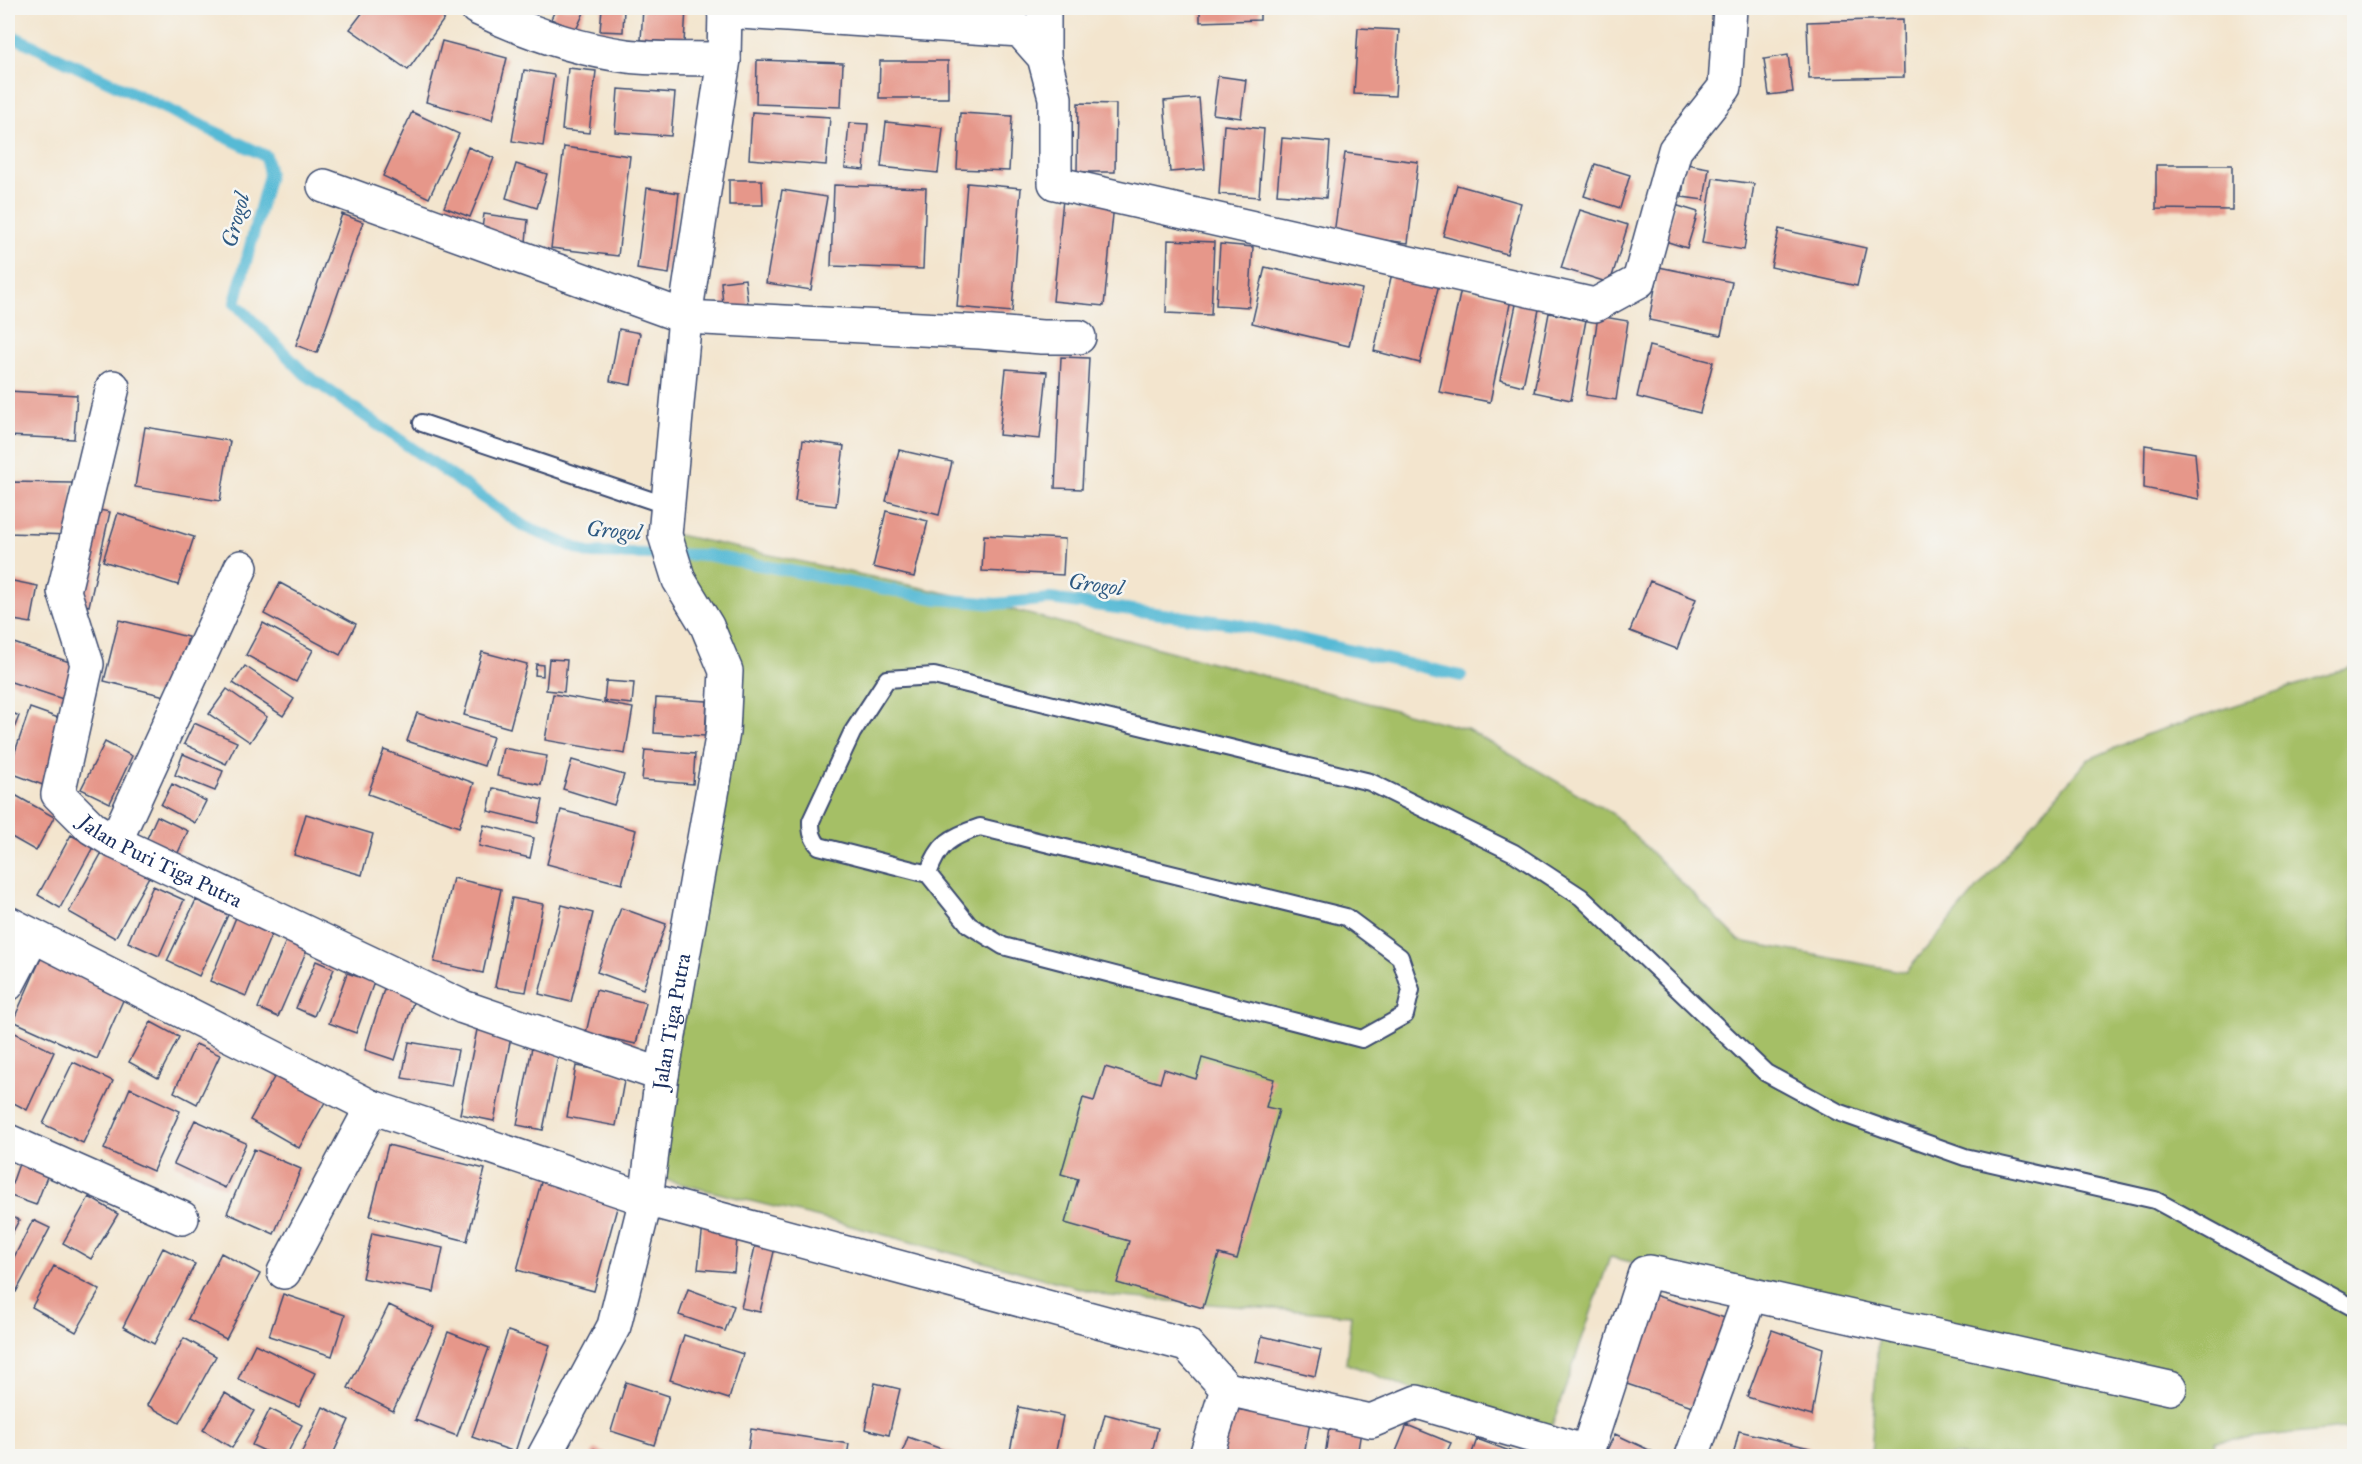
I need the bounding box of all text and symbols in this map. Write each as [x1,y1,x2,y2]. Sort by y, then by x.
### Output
water label: Grogol [215,188,256,250]
water label: Grogol [585,515,645,547]
water label: Grogol [1067,567,1127,602]
street label: Jalan Puri Tiga Putra [72,808,246,913]
street label: Jalan Tiga Putra [647,951,696,1093]

